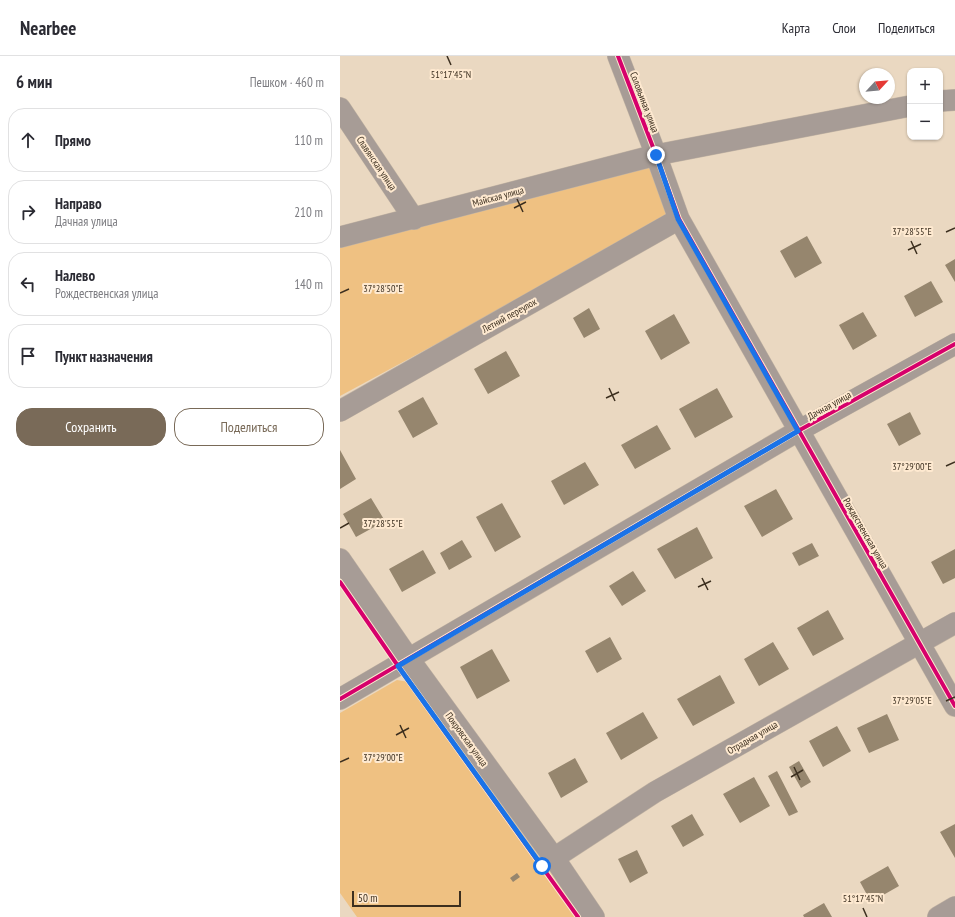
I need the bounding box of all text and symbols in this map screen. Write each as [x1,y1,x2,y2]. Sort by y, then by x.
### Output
text: Nearbee [20,16,77,40]
text: Карта [782,19,810,37]
text: Слои [832,19,856,37]
text: Поделиться [878,19,935,37]
text: 51°17'45"N [431,68,471,81]
north arrow [859,68,895,104]
map controls [907,68,943,140]
button: + [907,68,943,104]
street label: Соловьиная улица [627,70,662,134]
text: 6 мин [16,71,52,93]
text: Пешком · 460 m [250,74,324,91]
button: − [907,104,943,140]
icon: ahead [17,129,39,151]
text: Прямо [55,131,91,150]
text: 110 m [294,132,323,149]
street label: Славянская улица [354,134,399,193]
route end [647,146,665,164]
street label: Майская улица [471,183,525,210]
text: Направо [55,194,102,213]
icon: right [17,201,39,223]
text: 210 m [294,204,323,221]
text: Дачная улица [55,213,118,230]
text: 37°28'55"E [892,225,932,238]
text: Налево [55,266,95,285]
icon: left [17,273,39,295]
text: 140 m [294,276,323,293]
text: 37°28'50"E [363,282,403,295]
text: Рождественская улица [55,285,158,302]
street label: Летний переулок [479,295,539,336]
icon: arrive [17,345,39,367]
text: Пункт назначения [55,347,153,366]
street label: Дачная улица [805,388,853,423]
button: Сохранить [16,408,166,446]
button: Поделиться [174,408,324,446]
text: 37°29'00"E [892,460,932,473]
street label: Рождественская улица [840,496,891,571]
text: 37°28'55"E [363,517,403,530]
text: 37°29'05"E [892,694,932,707]
street label: Покровская улица [443,710,491,769]
street label: Отрадная улица [725,718,780,757]
text: 37°29'00"E [363,751,403,764]
route start [533,857,551,875]
scale bar [352,889,461,908]
text: 50 m [358,891,377,905]
text: 51°17'45"N [843,892,883,905]

